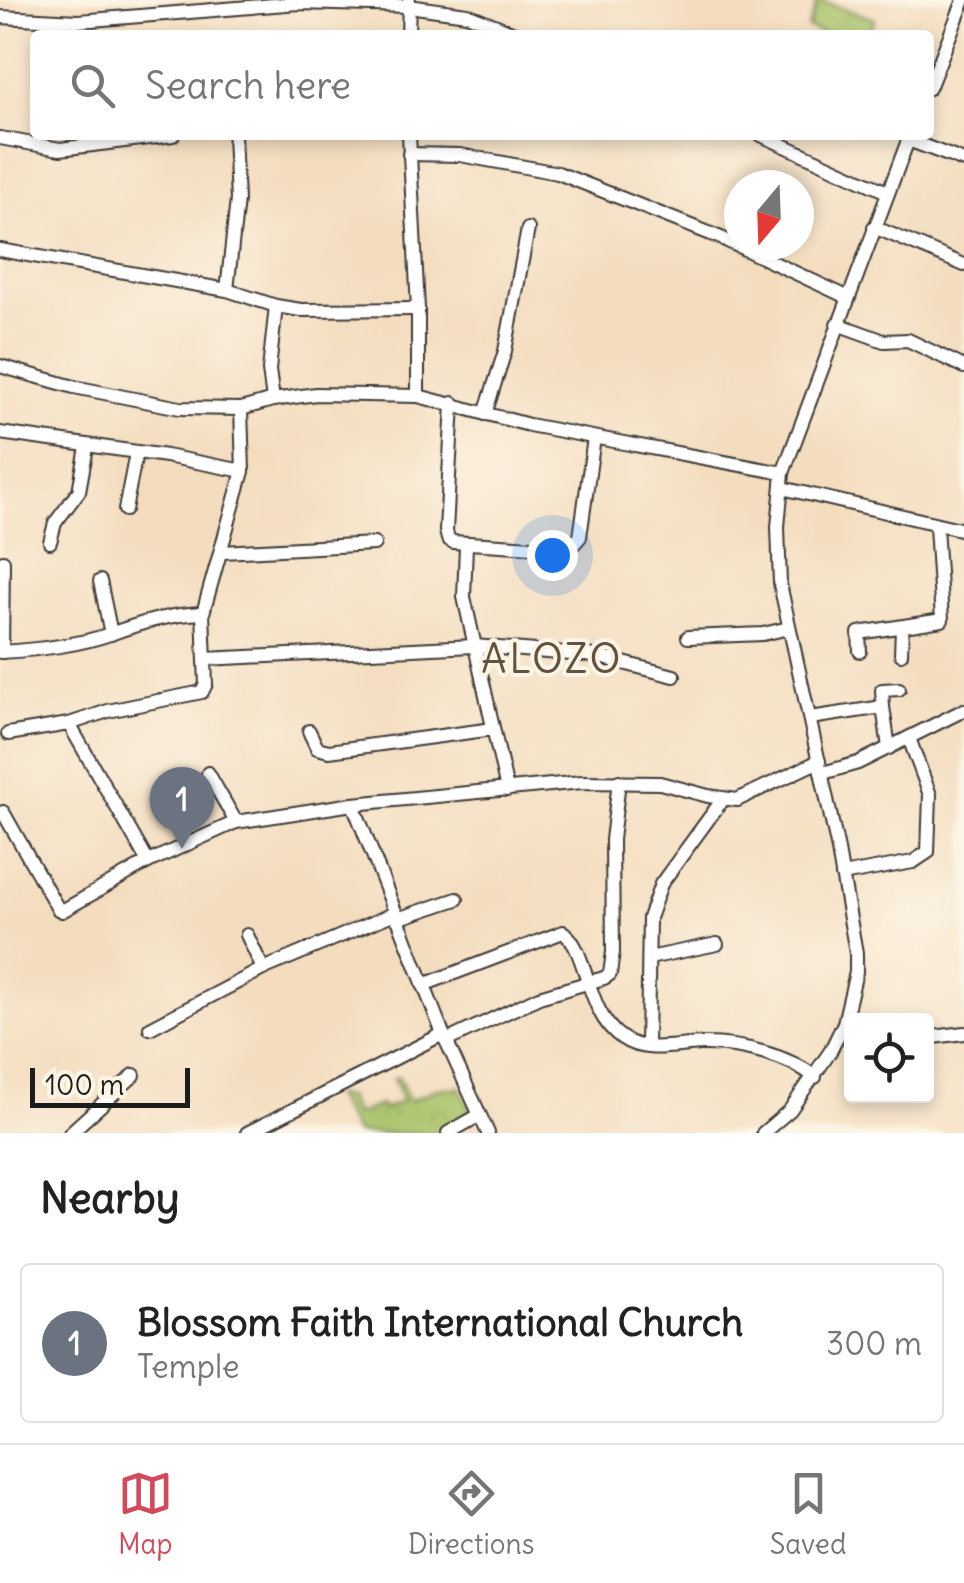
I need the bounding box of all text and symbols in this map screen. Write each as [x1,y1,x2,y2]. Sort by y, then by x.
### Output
search box [30,30,934,140]
icon: search [65,58,120,113]
text: Search here [145,62,351,109]
north arrow [724,170,814,260]
your location [527,530,578,581]
district label: ALOZO [481,634,623,684]
pin: 1 [150,766,214,849]
map controls [844,1013,934,1103]
button: locate [844,1013,934,1103]
scale bar [30,1063,190,1108]
text: 100 m [45,1067,124,1103]
text: Nearby [40,1172,179,1224]
text: Blossom Faith International Church [137,1299,743,1346]
text: 1 [68,1323,81,1364]
text: 300 m [826,1323,922,1364]
text: Temple [137,1346,239,1387]
tab: Map [118,1466,173,1562]
tab: Directions [408,1466,534,1562]
tab: Saved [770,1466,846,1562]

